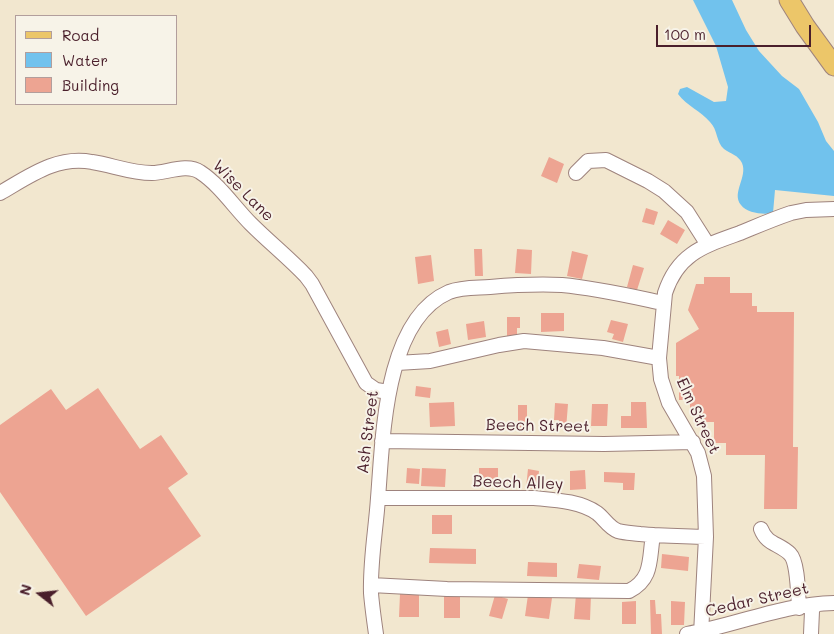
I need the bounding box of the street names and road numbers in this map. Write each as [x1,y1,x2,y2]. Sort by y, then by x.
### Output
street label: Wise Lane [208,156,278,226]
street label: Elm Street [672,375,724,457]
street label: Ash Street [353,389,383,475]
street label: Beech Street [486,415,590,437]
street label: Beech Alley [472,472,564,494]
street label: Cedar Street [703,579,811,621]

